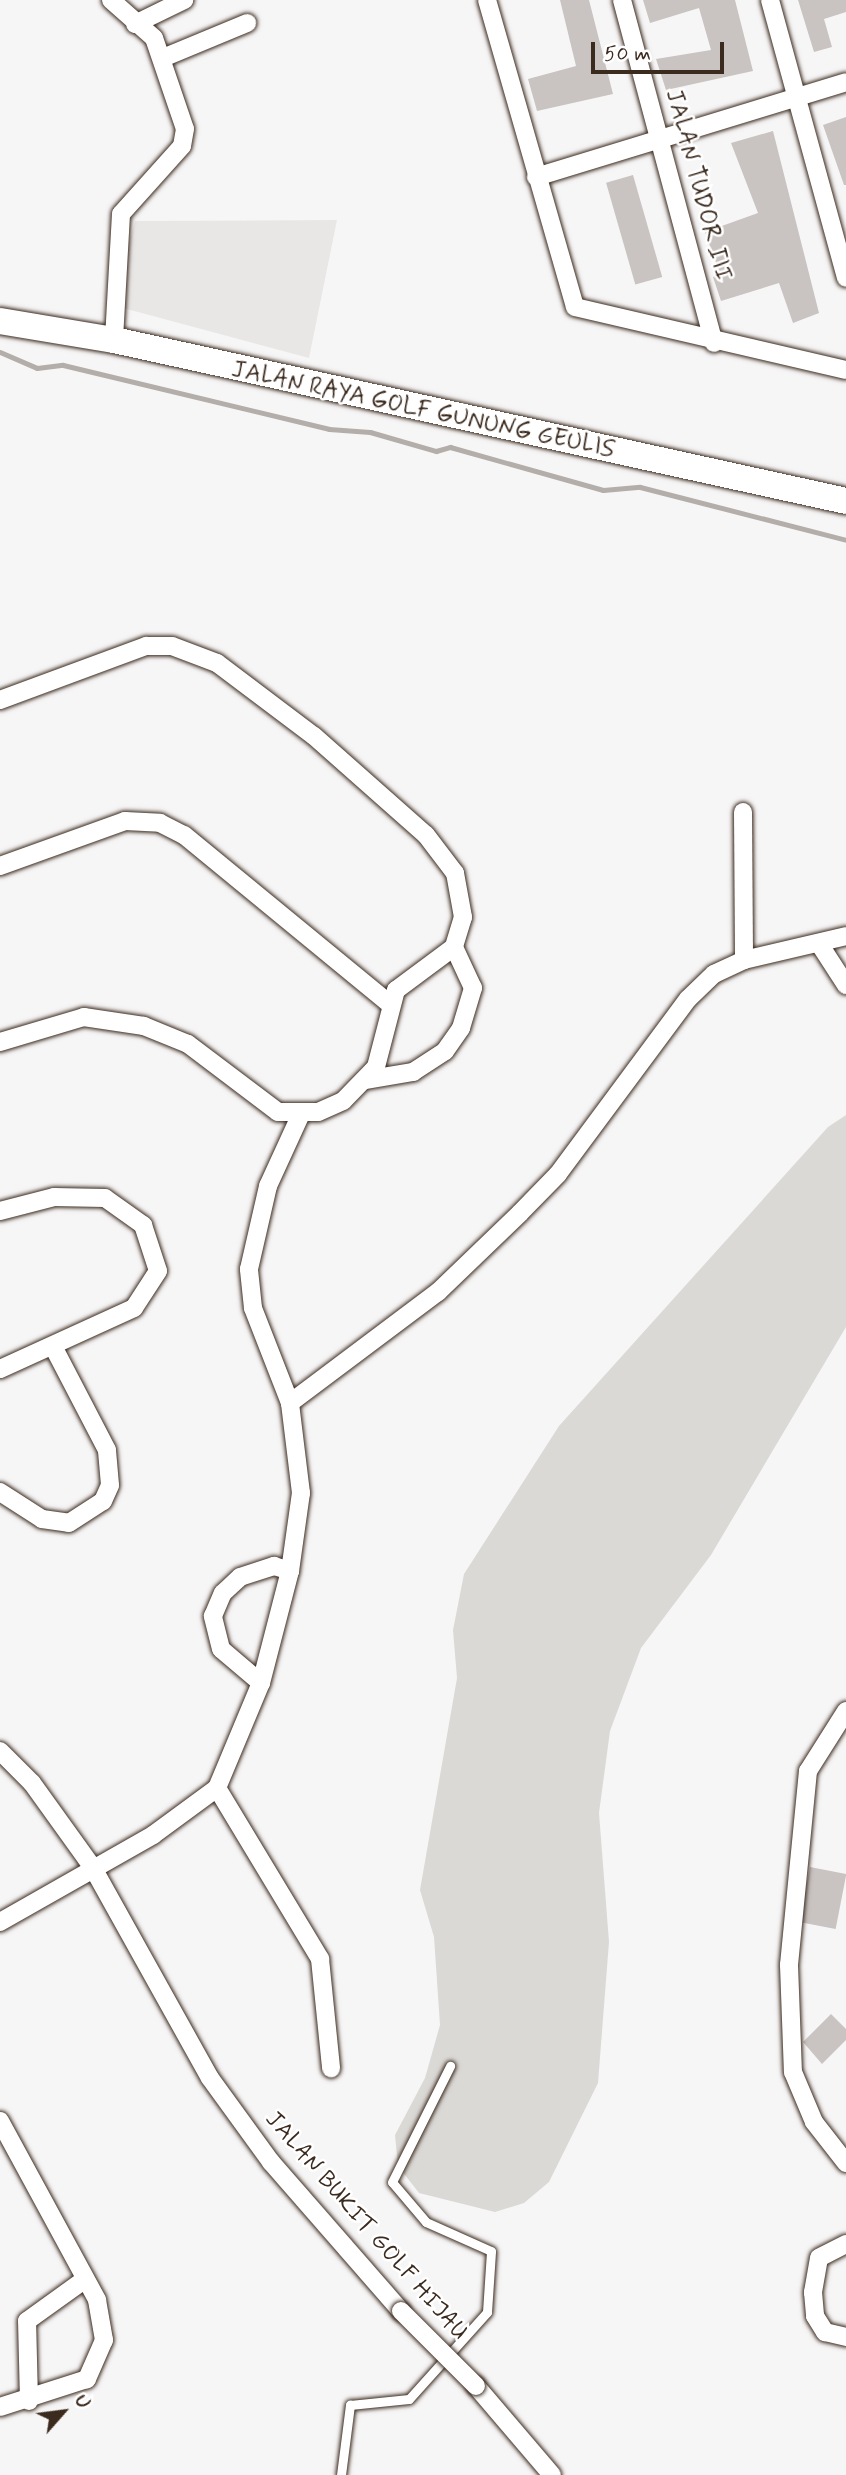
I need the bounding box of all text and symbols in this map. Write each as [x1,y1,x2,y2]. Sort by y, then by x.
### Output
scale bar [594,28,727,72]
text: 50 m [604,40,651,68]
street label: JALAN TUDOR III [659,86,737,284]
street label: JALAN RAYA GOLF GUNUNG GEULIS [231,356,615,464]
street label: JALAN BUKIT GOLF HIJAU [258,2105,474,2347]
north arrow [28,2377,98,2447]
text: U [68,2391,96,2413]

